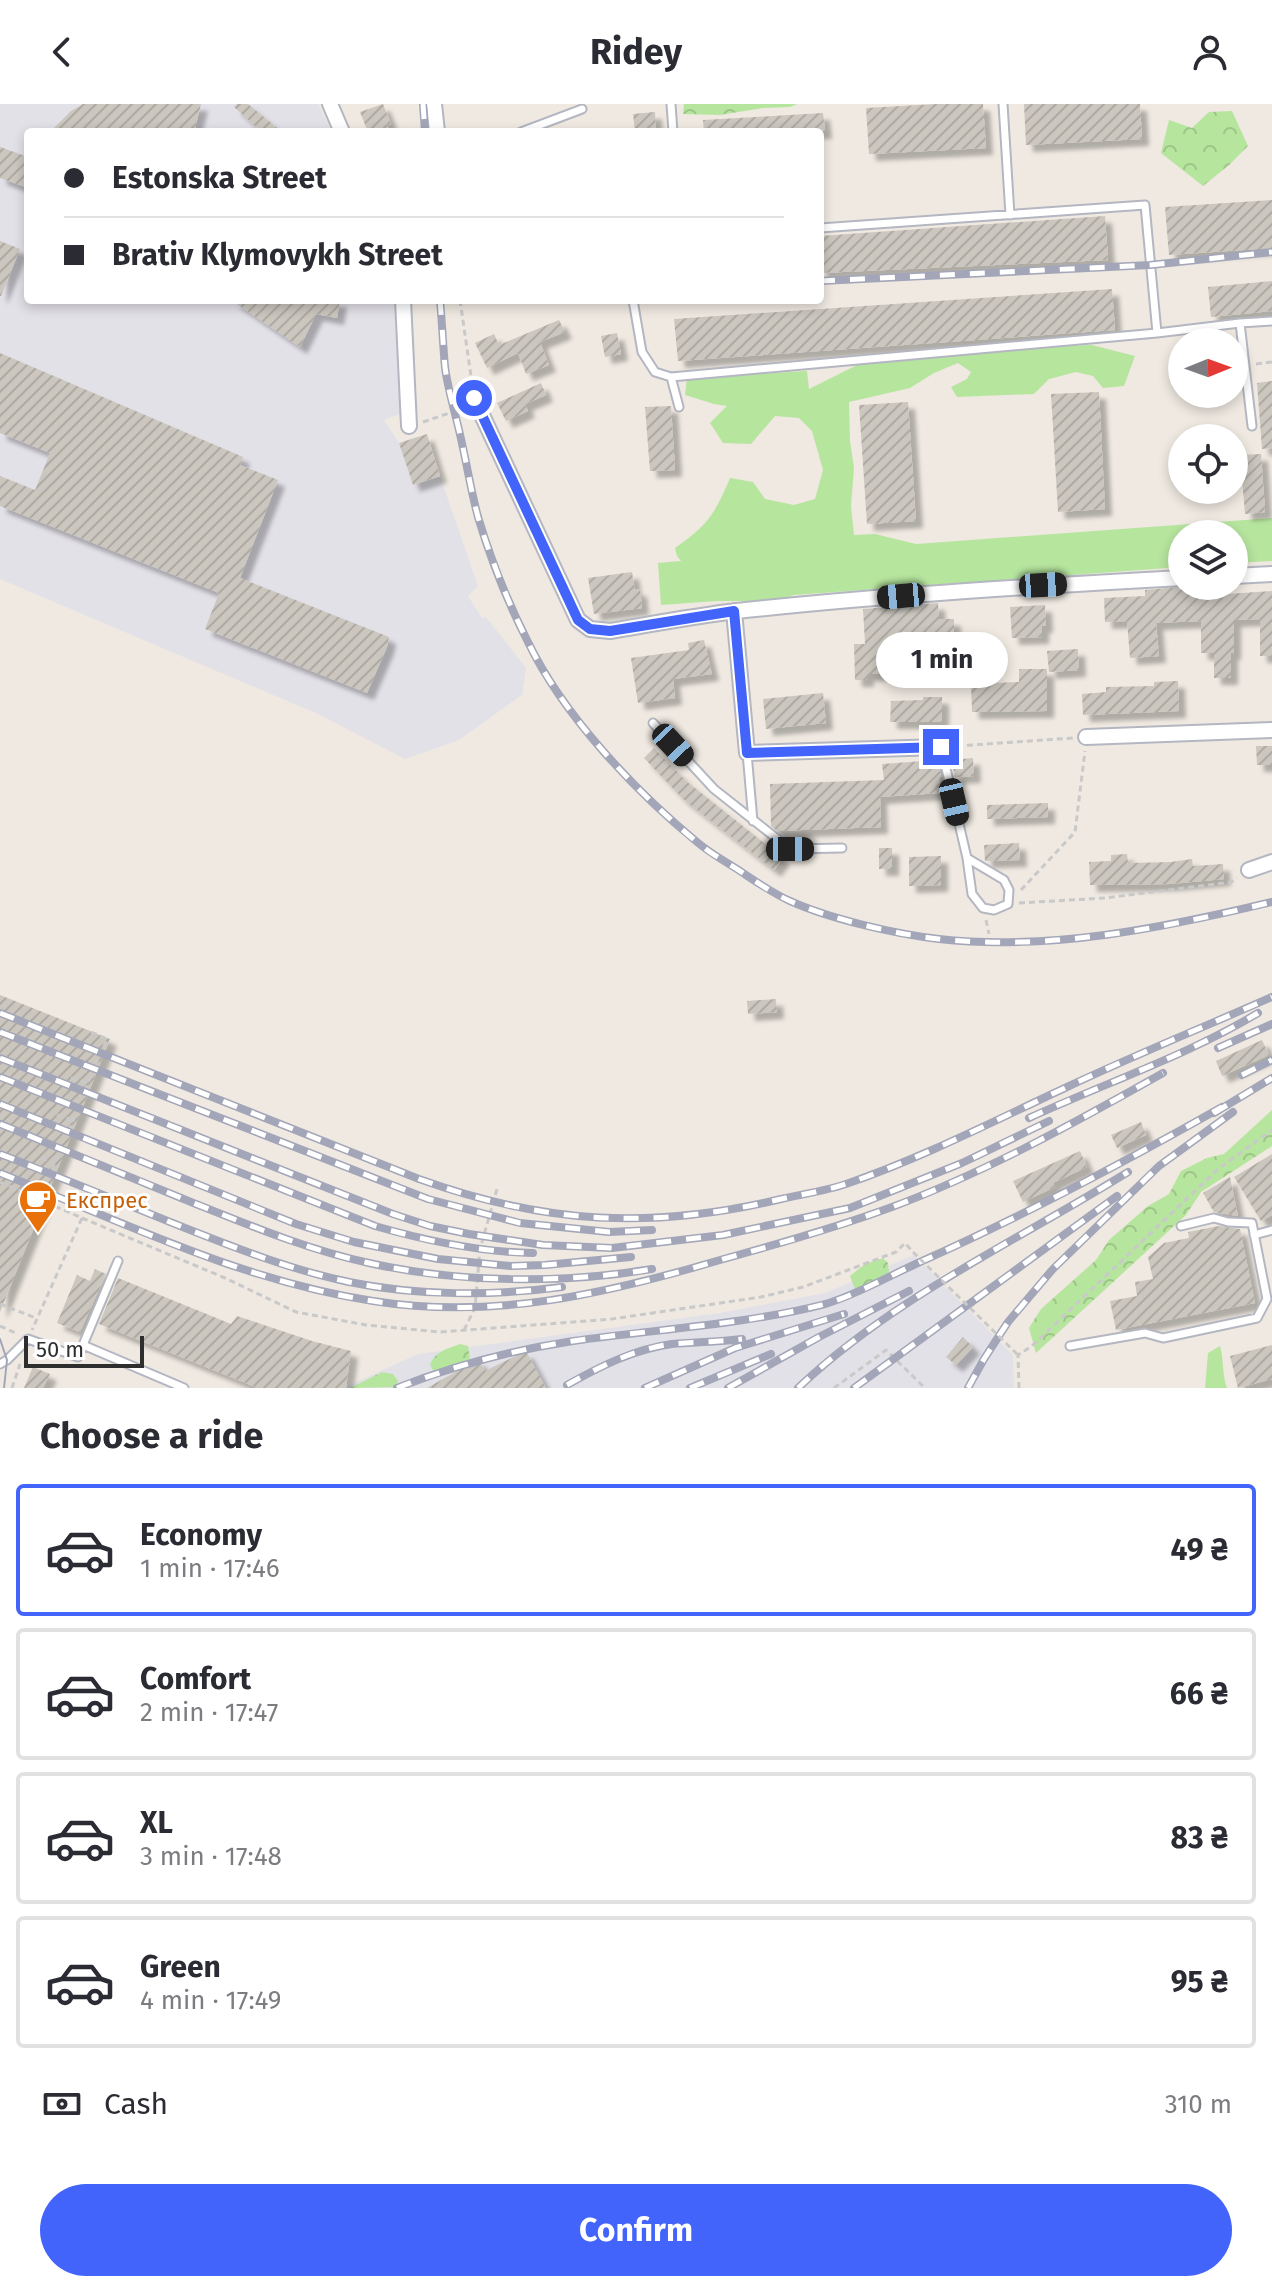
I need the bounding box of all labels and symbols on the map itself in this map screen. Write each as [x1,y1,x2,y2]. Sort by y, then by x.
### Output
north arrow [1168,328,1248,408]
route start [456,380,492,416]
car [1018,572,1068,598]
car [876,582,926,610]
callout: 1 min [875,631,1007,687]
car [648,719,698,771]
route end [923,729,959,765]
car [937,776,971,828]
car [766,837,814,861]
cafe icon: Експрес [17,1179,59,1234]
place label: Експрес [66,1187,148,1214]
scale bar [24,1332,144,1368]

